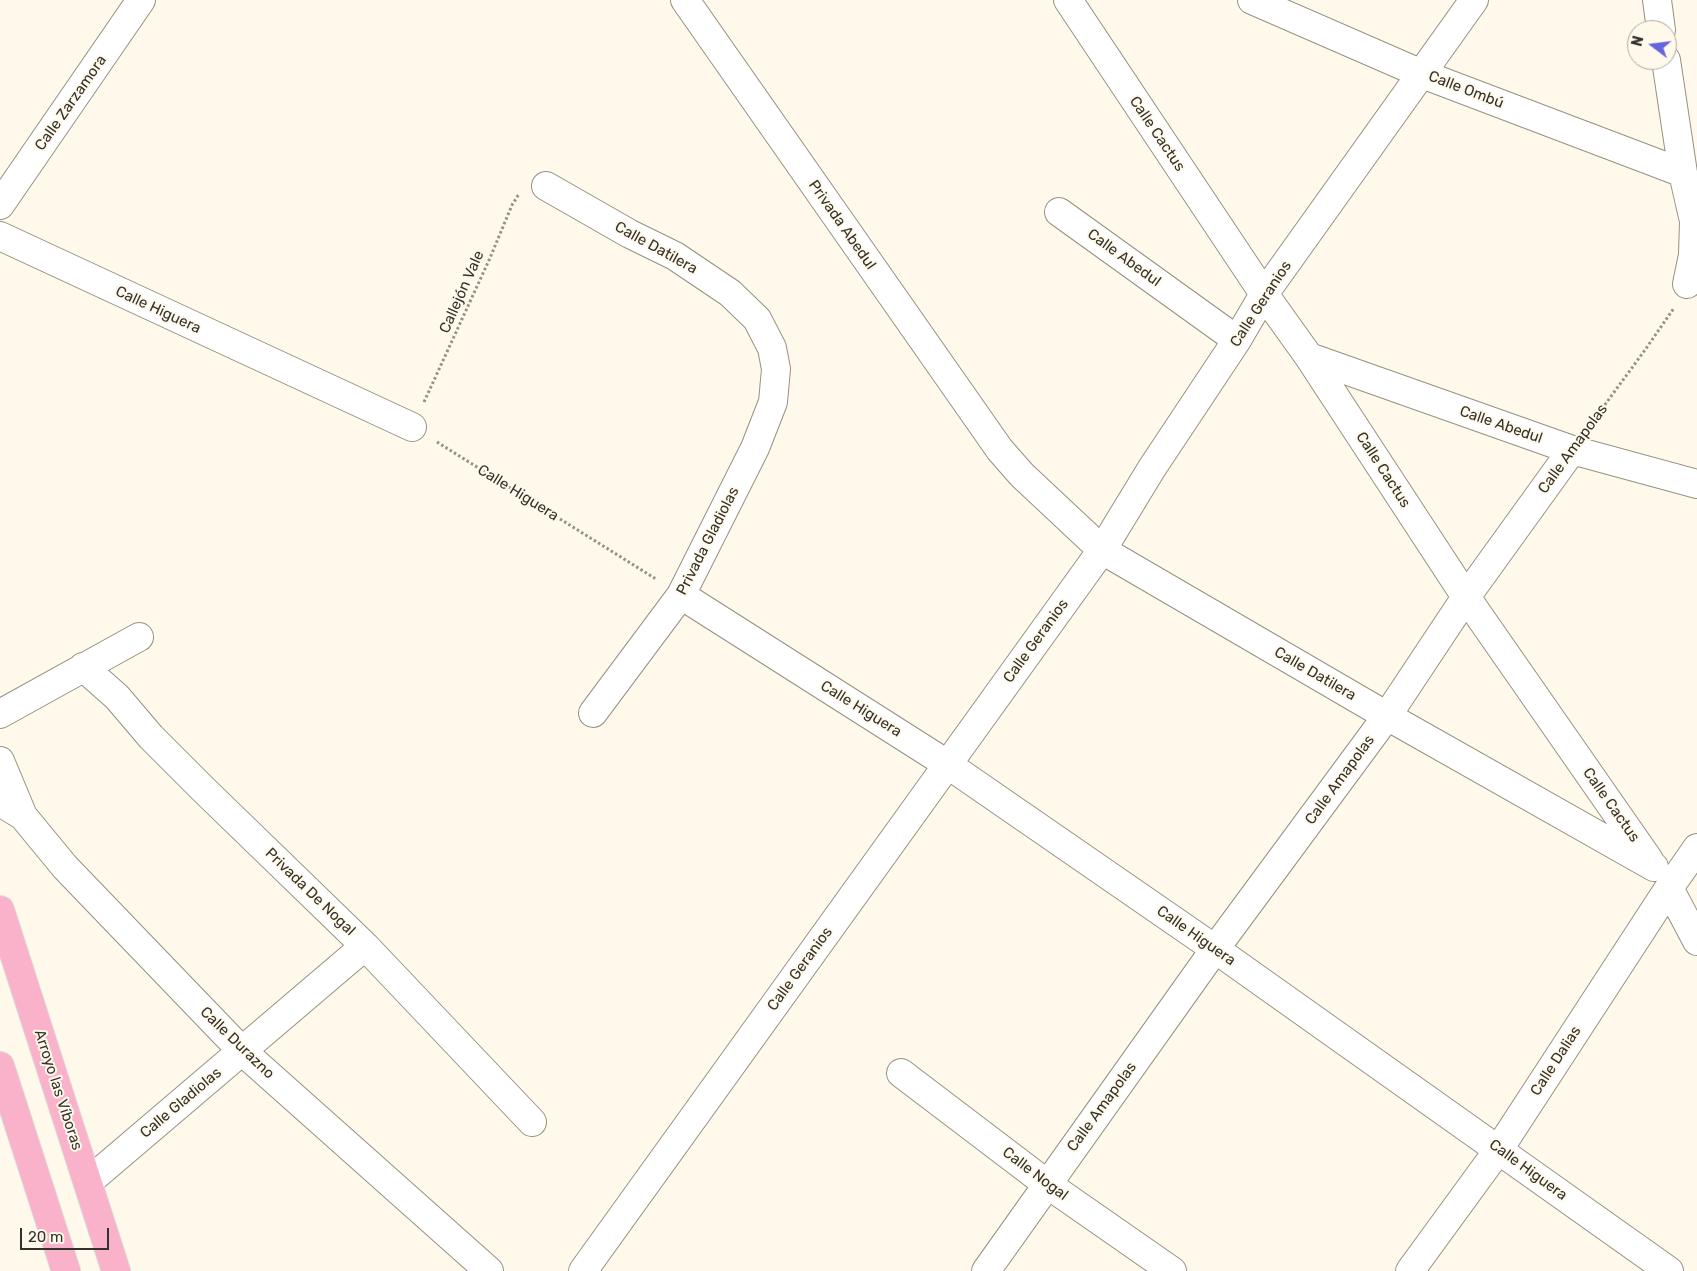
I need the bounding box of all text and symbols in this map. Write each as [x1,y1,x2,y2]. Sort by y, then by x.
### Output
north arrow [1627,20,1677,70]
text: N [1628,34,1648,48]
street label: Calle Zarzamora [31,52,111,154]
street label: Calle Ombú [1426,67,1506,113]
street label: Calle Cactus [1125,93,1189,175]
street label: Privada Abedul [804,177,880,273]
street label: Calle Datilera [612,218,700,278]
street label: Calle Abedul [1084,225,1164,291]
street label: Callejón Vale [436,248,488,336]
street label: Calle Geranios [1226,258,1296,350]
street label: Calle Higuera [112,282,204,338]
street label: Calle Amapolas [1534,401,1612,497]
street label: Calle Abedul [1457,402,1545,448]
street label: Calle Cactus [1352,429,1414,511]
street label: Calle Higuera [474,461,562,525]
street label: Privada Gladiolas [673,484,743,598]
street label: Calle Geranios [1000,596,1072,686]
street label: Calle Datilera [1271,643,1359,705]
street label: Calle Higuera [817,677,905,741]
street label: Calle Amapolas [1301,732,1379,828]
street label: Calle Cactus [1579,764,1643,846]
street label: Privada De Nogal [261,844,359,940]
street label: Calle Higuera [1153,902,1239,970]
street label: Calle Geranios [764,924,836,1014]
street label: Calle Durazno [196,1003,278,1083]
street label: Calle Dalias [1527,1023,1585,1099]
street label: Arroyo las Víboras [30,1027,86,1153]
street label: Calle Amapolas [1063,1059,1141,1155]
street label: Calle Gladiolas [137,1064,225,1142]
street label: Calle Higuera [1485,1136,1571,1204]
street label: Calle Nogal [999,1143,1071,1205]
scale bar [22,1218,111,1250]
text: 20 m [28,1228,63,1246]

